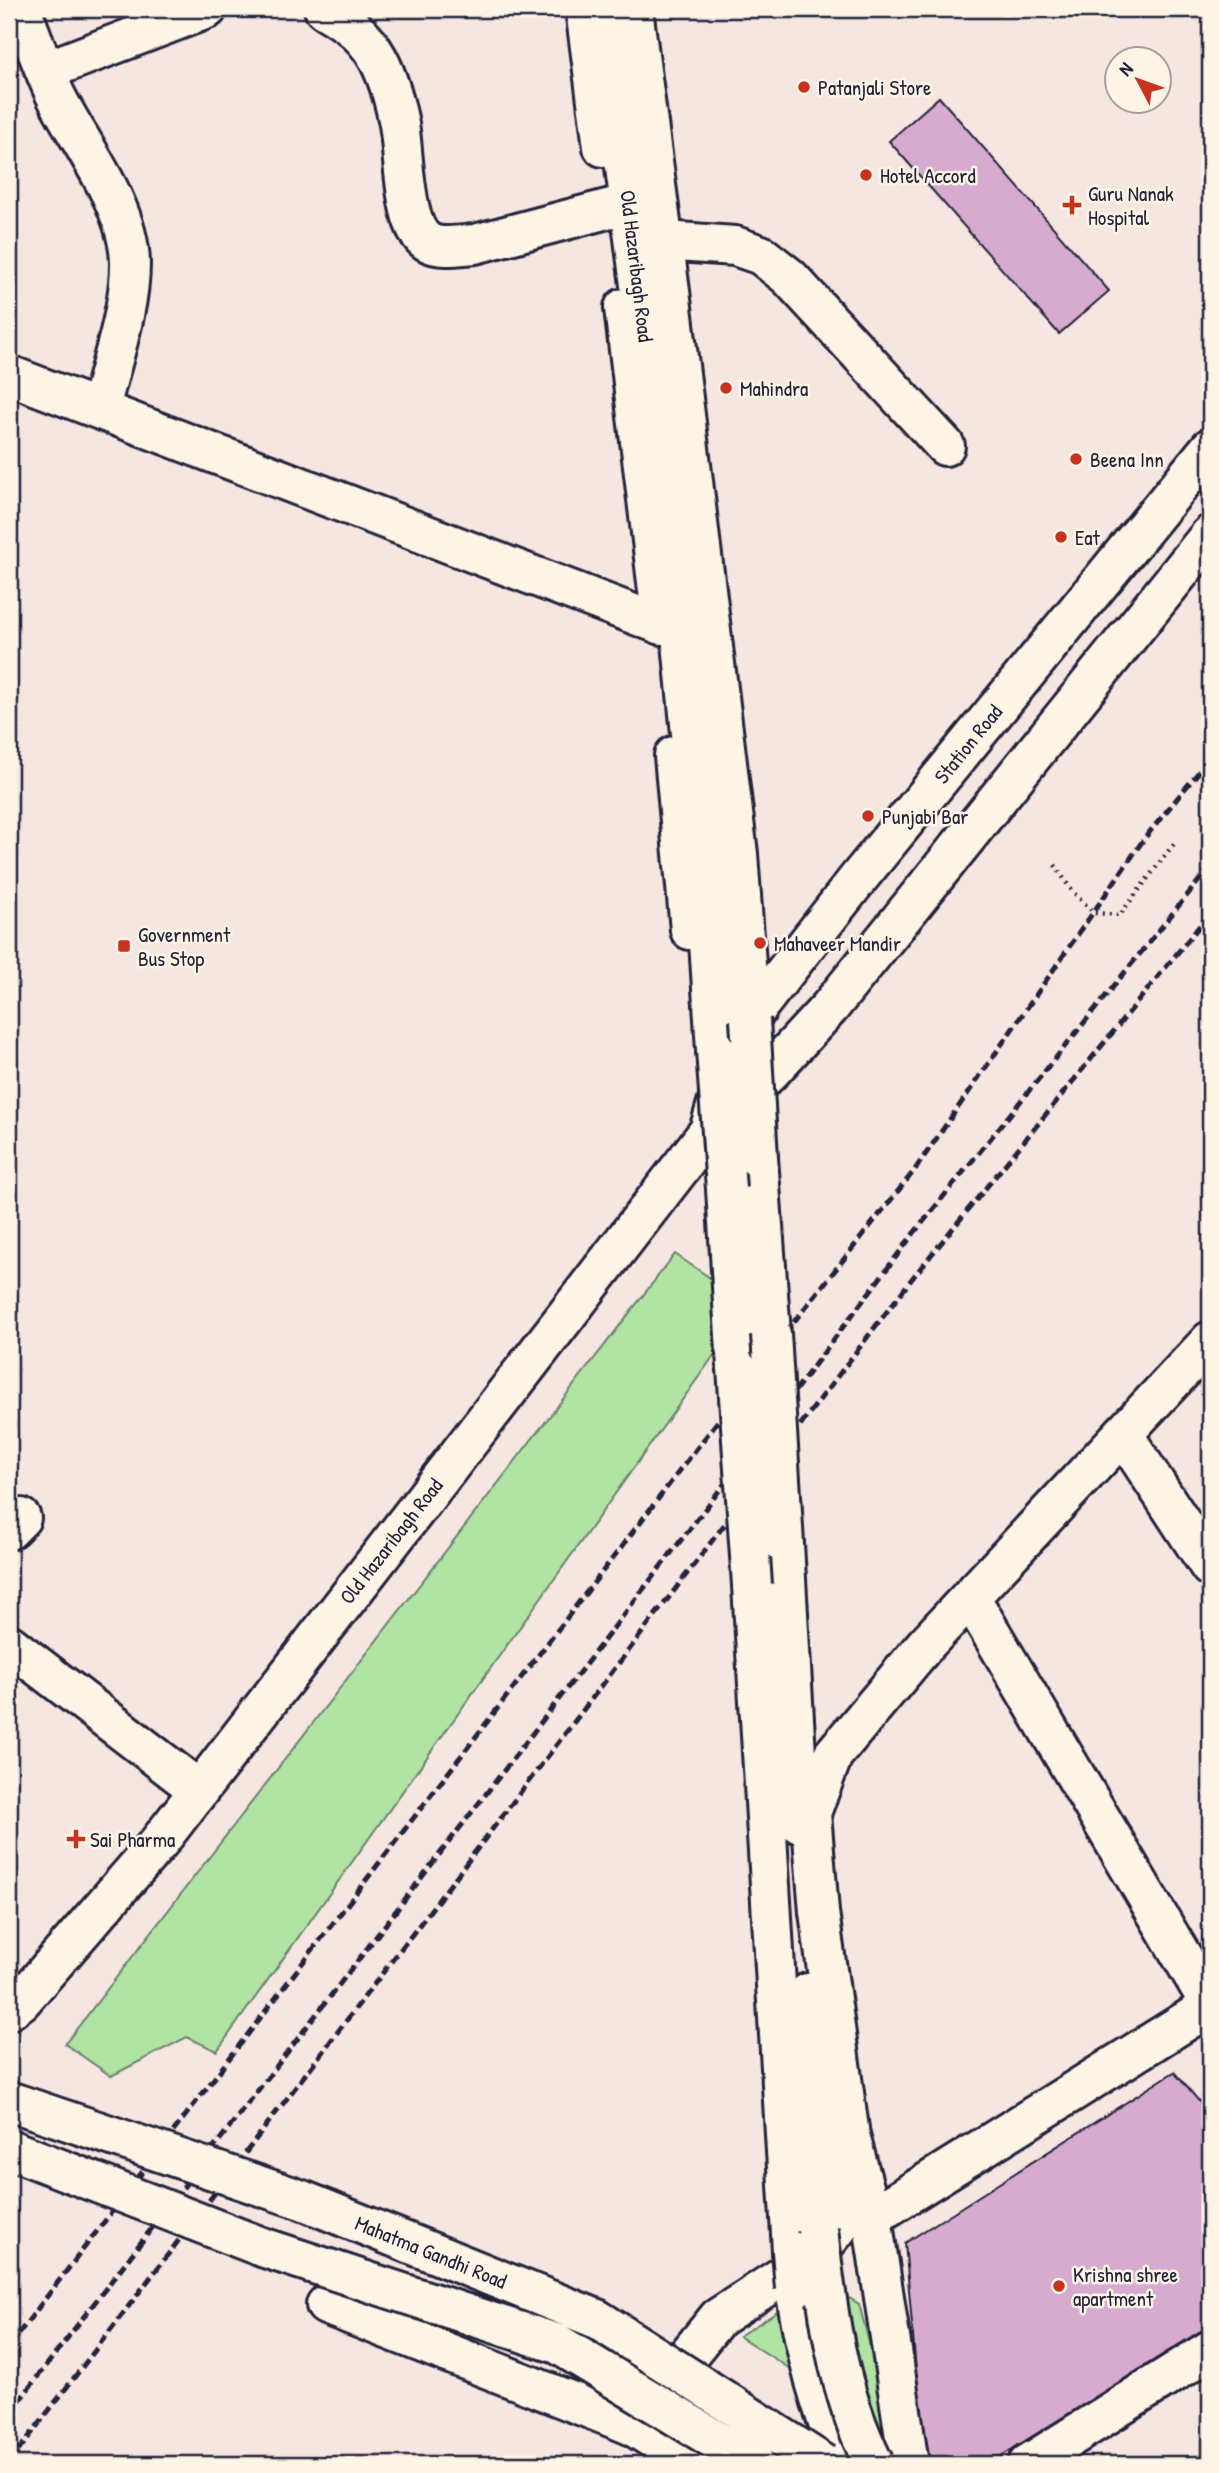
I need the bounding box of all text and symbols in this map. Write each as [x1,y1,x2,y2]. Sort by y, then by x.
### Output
north arrow [1104,46,1174,116]
text: N [1112,57,1138,81]
place label: Patanjali Store [818,73,931,102]
marker: Patanjali Store [796,79,812,95]
place label: Hotel Accord [880,161,976,190]
marker: Hotel Accord [858,167,874,183]
place label: Guru Nanak Hospital [1088,179,1174,232]
street label: Old Hazaribagh Road [613,188,661,344]
marker: Guru Nanak Hospital [1062,195,1082,215]
place label: Mahindra [740,374,808,403]
marker: Mahindra [718,380,734,396]
place label: Beena Inn [1090,445,1164,474]
marker: Beena Inn [1068,451,1084,467]
place label: Eat [1075,523,1101,552]
marker: Eat [1053,529,1069,545]
street label: Station Road [927,698,1009,790]
place label: Punjabi Bar [882,802,968,831]
marker: Punjabi Bar [860,808,876,824]
place label: Government Bus Stop [138,920,231,973]
place label: Mahaveer Mandir [774,929,901,958]
marker: Mahaveer Mandir [752,935,768,951]
marker: Government Bus Stop [116,938,132,954]
street label: Old Hazaribagh Road [333,1472,449,1610]
place label: Sai Pharma [90,1825,175,1854]
marker: Sai Pharma [68,1831,84,1847]
street label: Mahatma Gandhi Road [351,2208,511,2296]
place label: Krishna shree apartment [1073,2260,1178,2313]
marker: Krishna shree apartment [1051,2278,1067,2294]

